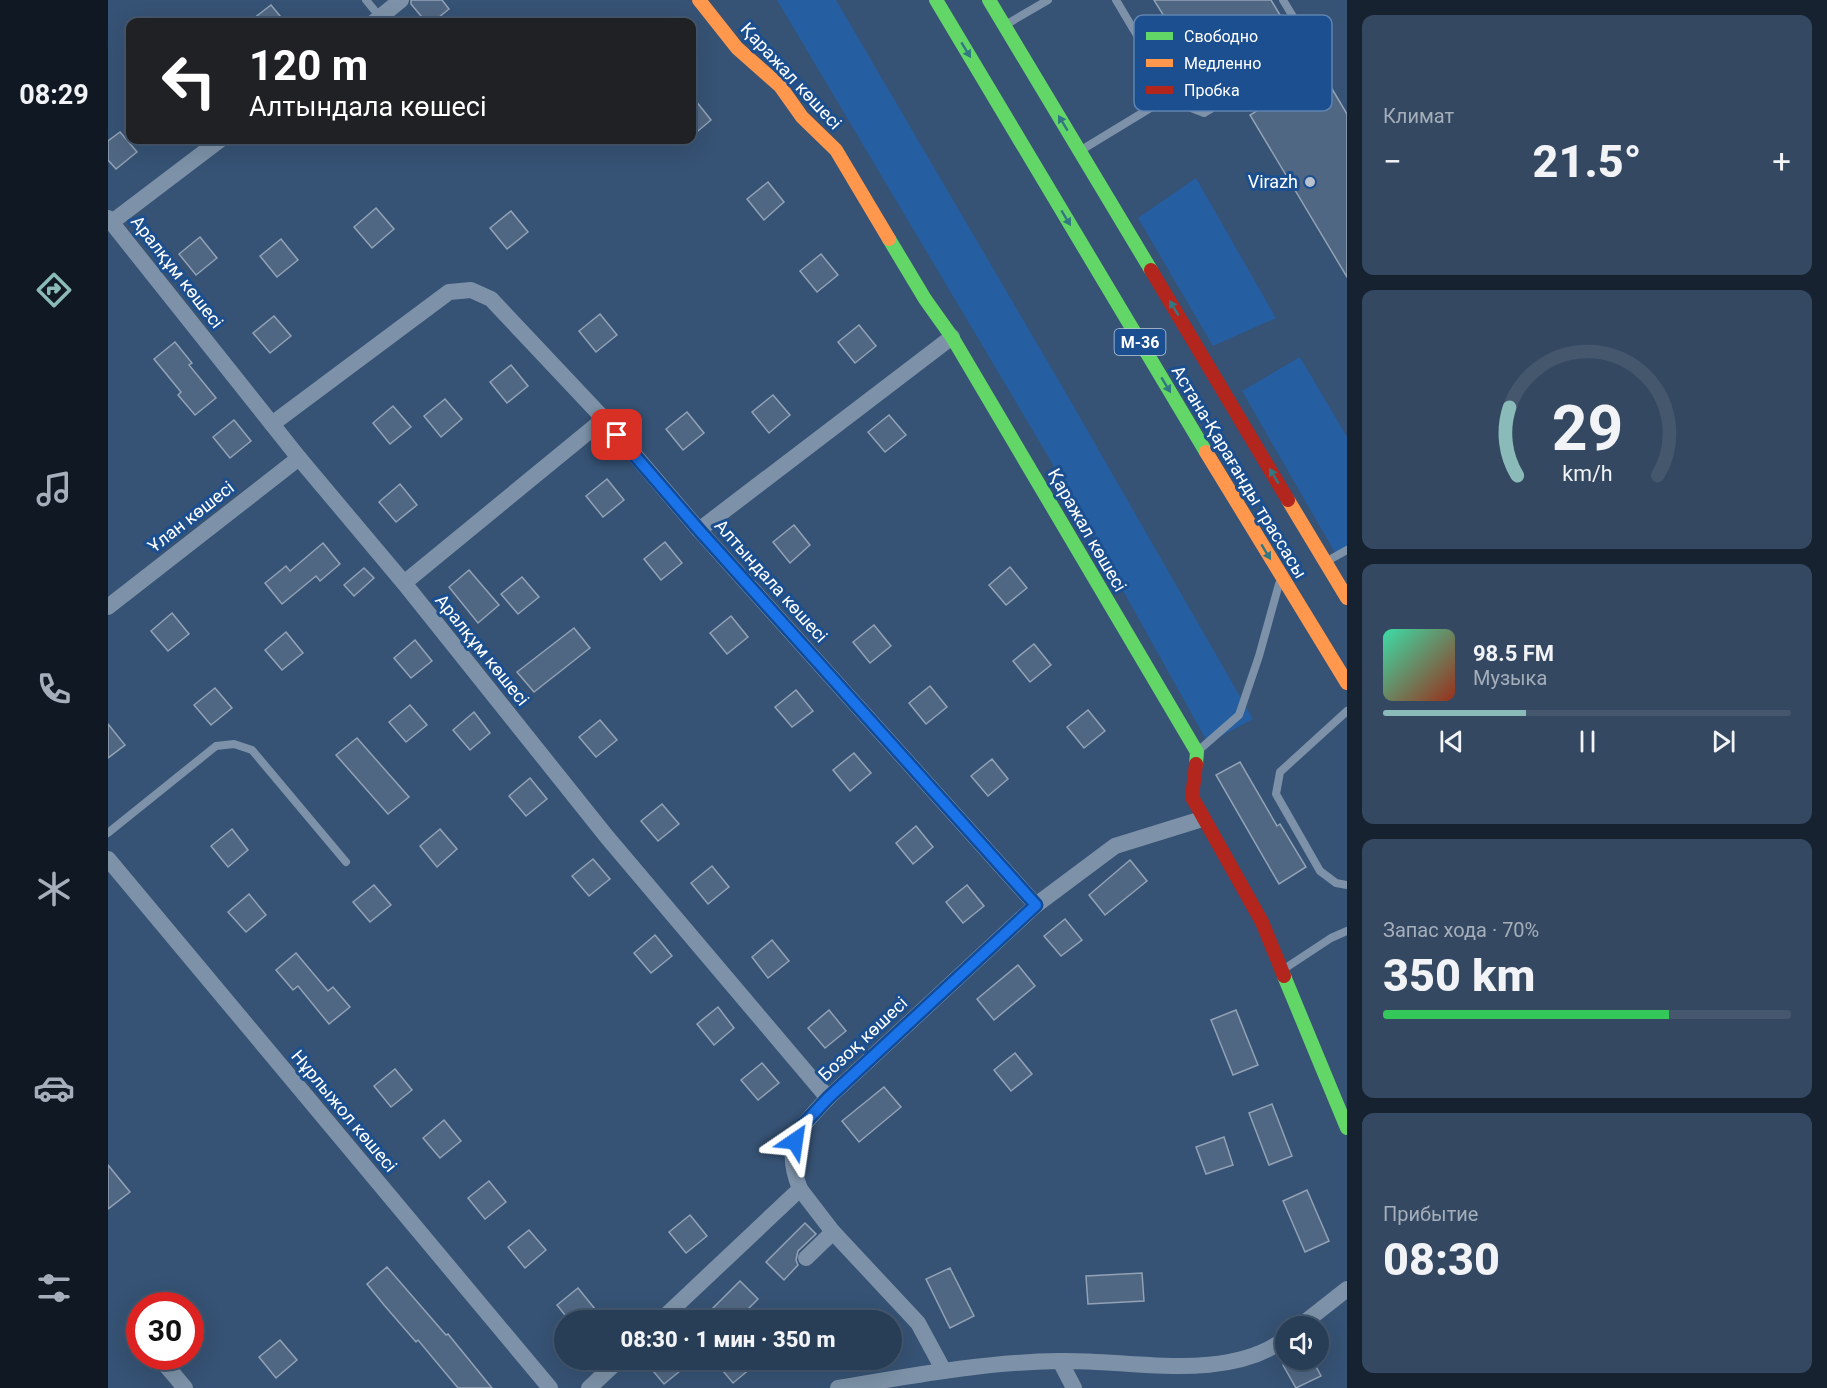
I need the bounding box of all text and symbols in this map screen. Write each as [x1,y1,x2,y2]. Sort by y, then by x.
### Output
legend [1134,15,1332,111]
street label: Қаражал көшесі [736,18,846,133]
text: Свободно [1184,27,1258,46]
text: 120 m [249,41,368,90]
icon: left [150,42,228,120]
one-way arrow [960,42,971,58]
text: Медленно [1184,54,1261,73]
text: 08:29 [19,79,89,111]
text: Пробка [1184,81,1240,100]
text: Алтындала көшесі [249,91,487,123]
text: Климат [1383,104,1454,128]
one-way arrow [1058,114,1068,131]
text: 21.5° [1533,135,1642,188]
text: − [1383,142,1402,181]
text: + [1772,142,1791,181]
place label: Virazh [1248,171,1298,192]
marker: Virazh [1303,175,1317,189]
one-way arrow [1060,210,1071,226]
street label: Аралқұм көшесі [127,211,228,332]
icon: directions [33,269,75,311]
one-way arrow [1168,300,1179,316]
road number: M-36 [1114,329,1166,355]
street label: Астана-Қарағанды трассасы [1167,362,1311,582]
one-way arrow [1160,377,1171,393]
text: 29 [1551,393,1623,466]
pin [591,409,642,460]
icon: arrive [600,418,633,451]
text: km/h [1562,462,1612,487]
street label: Қаражал көшесі [1044,465,1131,595]
one-way arrow [1269,467,1279,484]
icon: music [33,468,75,510]
street label: Ұлан көшесі [143,476,238,557]
street label: Алтындала көшесі [711,515,832,647]
one-way arrow [1260,544,1271,560]
street label: Аралқұм көшесі [431,590,534,710]
text: 98.5 FM [1473,641,1554,666]
text: Музыка [1473,666,1547,690]
icon: phone [33,668,75,710]
icon: previous [1435,725,1468,758]
icon: pause [1571,725,1604,758]
icon: next [1707,725,1740,758]
icon: climate [33,868,75,910]
text: Запас хода · 70% [1383,918,1539,942]
text: 350 km [1383,949,1535,1002]
street label: Бозоқ көшесі [814,992,911,1085]
street label: Нұрлыжол көшесі [287,1045,401,1176]
icon: car [33,1067,75,1109]
position arrow [763,1109,827,1173]
text: Прибытие [1383,1202,1478,1226]
text: 08:30 [1383,1233,1500,1286]
icon: filters [33,1267,75,1309]
speed limit sign: 30 [126,1292,204,1370]
map controls [1275,1316,1329,1370]
button: sound [1275,1316,1329,1370]
text: 08:30 · 1 мин · 350 m [620,1327,836,1352]

